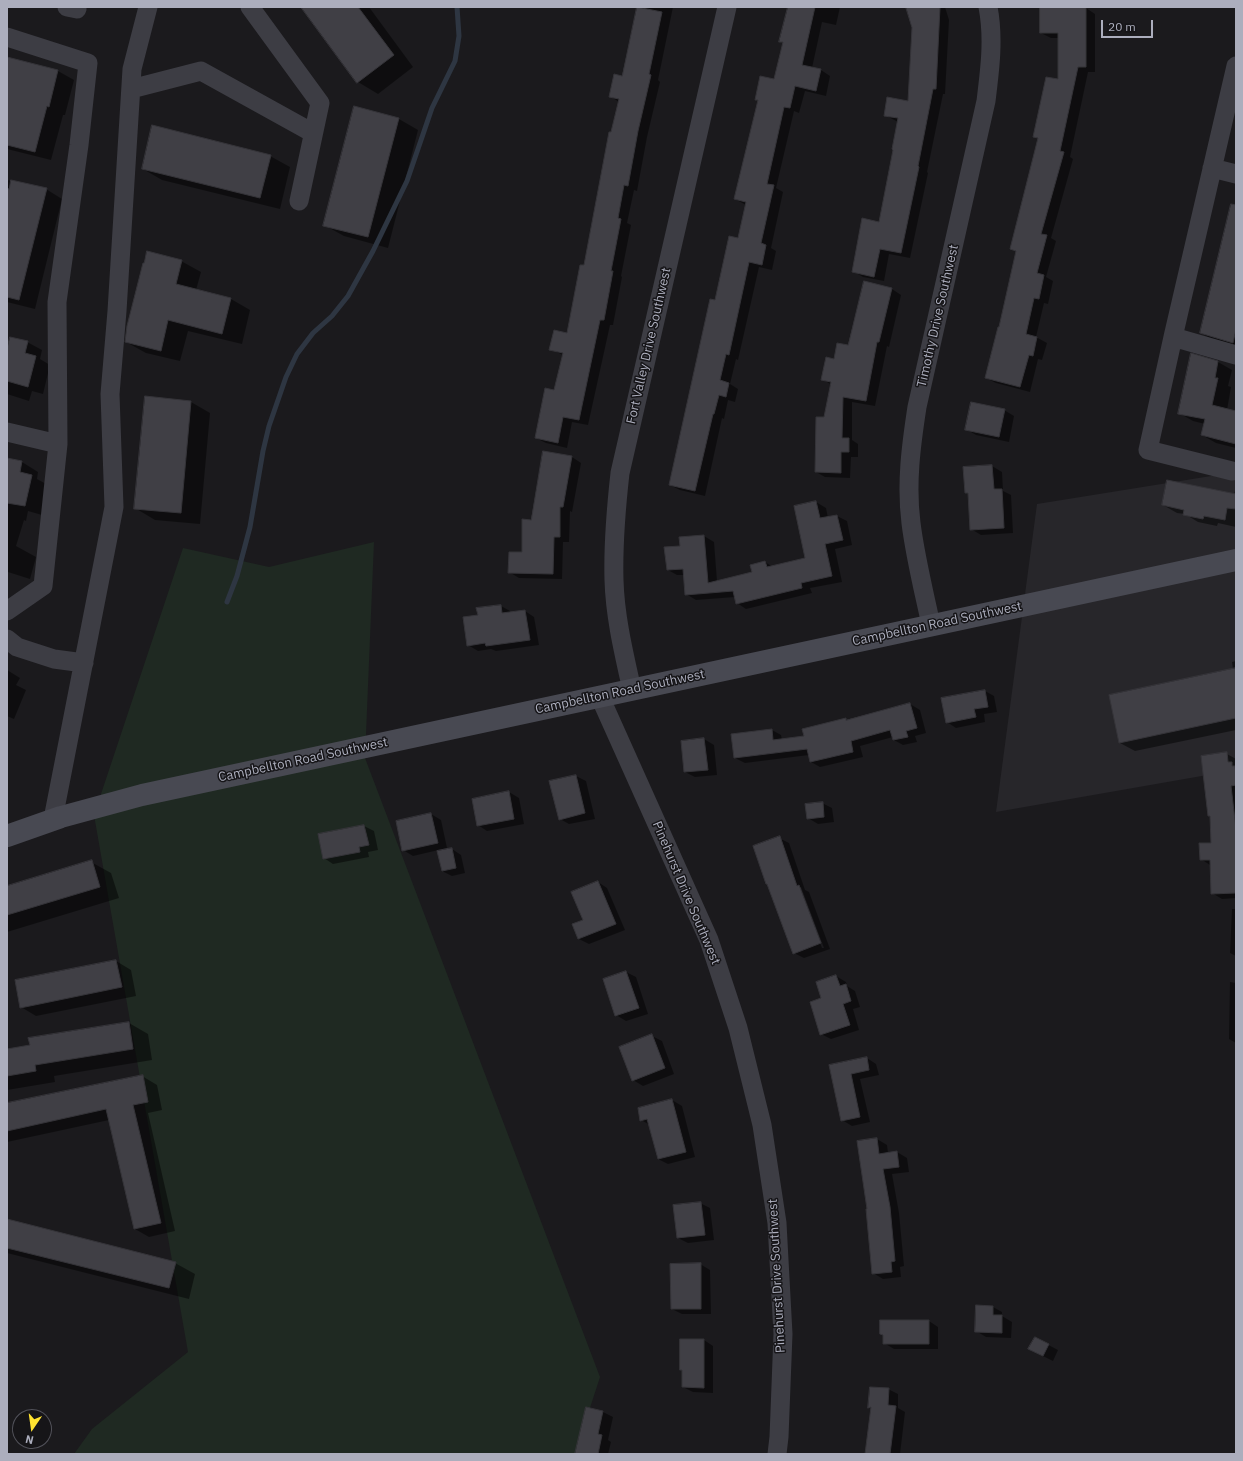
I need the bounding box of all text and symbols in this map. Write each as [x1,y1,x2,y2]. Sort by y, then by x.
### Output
scale bar [1103,12,1155,38]
text: 20 m [1108,19,1136,34]
street label: Timothy Drive Southwest [914,243,962,389]
street label: Fort Valley Drive Southwest [623,266,675,426]
street label: Campbellton Road Southwest [851,598,1023,650]
street label: Campbellton Road Southwest [534,666,706,718]
street label: Campbellton Road Southwest [217,734,389,786]
street label: Pinehurst Drive Southwest [649,819,723,967]
street label: Pinehurst Drive Southwest [765,1199,789,1353]
north arrow [12,1409,52,1449]
text: N [24,1432,35,1447]

